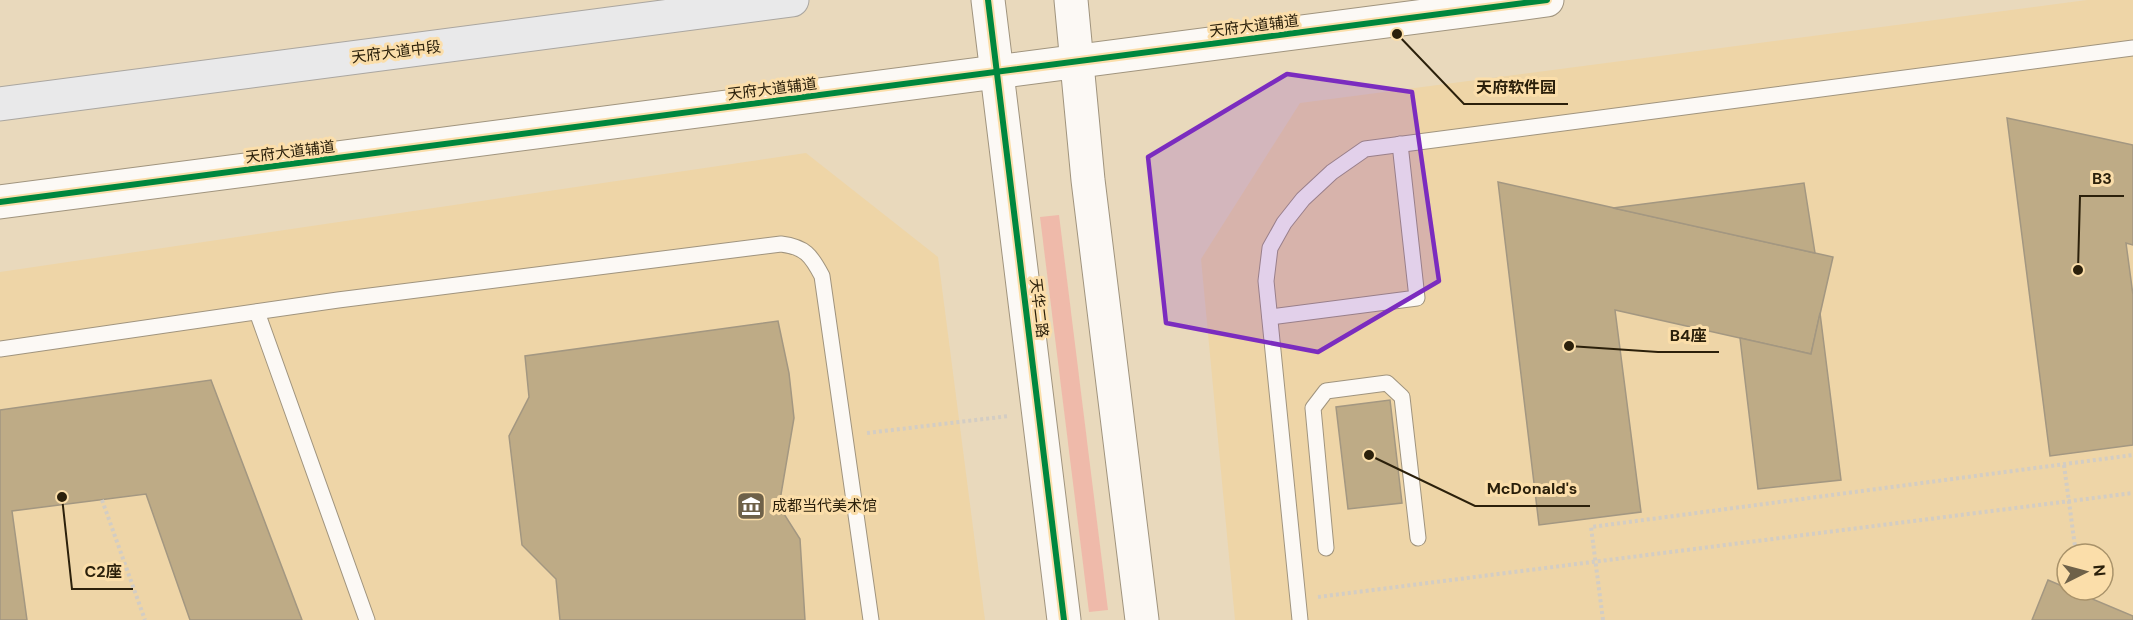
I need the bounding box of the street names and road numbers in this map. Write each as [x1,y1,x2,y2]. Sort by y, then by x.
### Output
street label: 天府大道辅道 [1208,11,1300,41]
street label: 天府大道中段 [350,37,442,67]
street label: 天府大道辅道 [726,74,818,104]
street label: 天府大道辅道 [244,137,336,167]
street label: 天华二路 [1025,277,1053,339]

